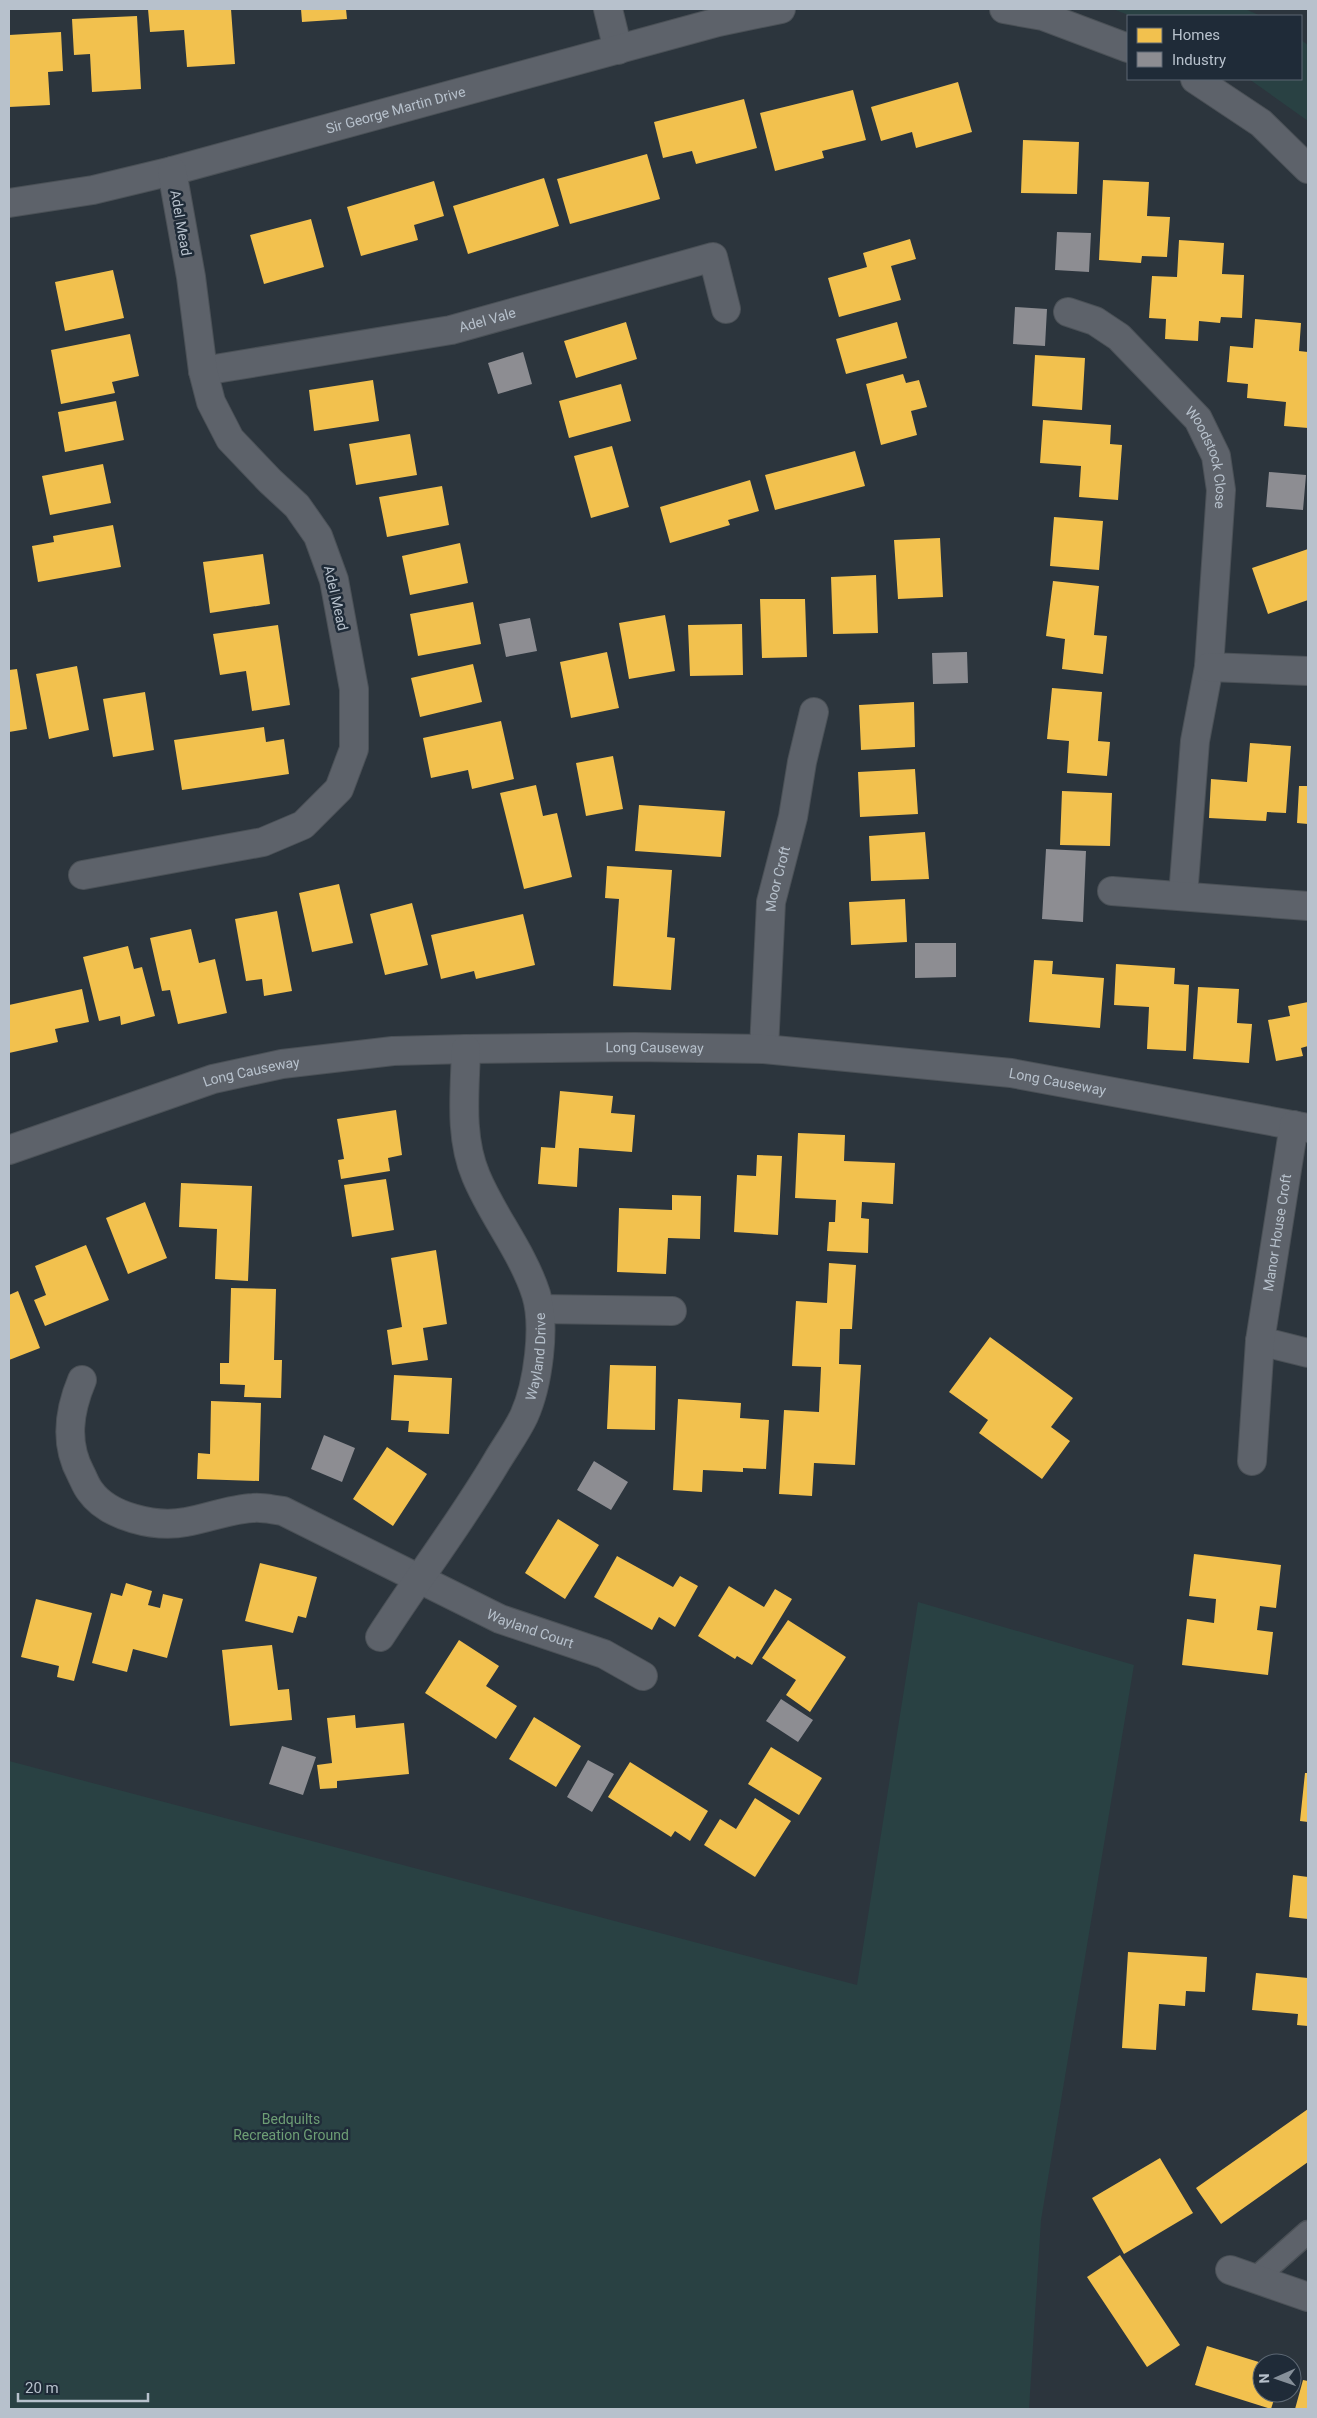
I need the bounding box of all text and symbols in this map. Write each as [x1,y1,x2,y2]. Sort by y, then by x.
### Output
legend [1127,15,1302,80]
text: Homes [1172,26,1220,44]
text: Industry [1172,51,1226,69]
street label: Sir George Martin Drive [324,83,467,137]
street label: Adel Mead [167,189,195,257]
street label: Adel Vale [457,304,518,335]
street label: Woodstock Close [1182,403,1229,509]
street label: Adel Mead [321,564,351,632]
street label: Moor Croft [763,844,793,912]
street label: Long Causeway [605,1039,704,1056]
street label: Long Causeway [201,1054,301,1090]
street label: Long Causeway [1008,1065,1108,1099]
street label: Manor House Croft [1260,1172,1294,1293]
street label: Wayland Drive [522,1312,548,1402]
street label: Wayland Court [484,1606,576,1651]
park label: Bedquilts Recreation Ground [233,2111,349,2143]
north arrow [1252,2353,1302,2403]
scale bar [18,2370,148,2402]
text: N [1256,2373,1272,2384]
text: 20 m [25,2379,59,2397]

